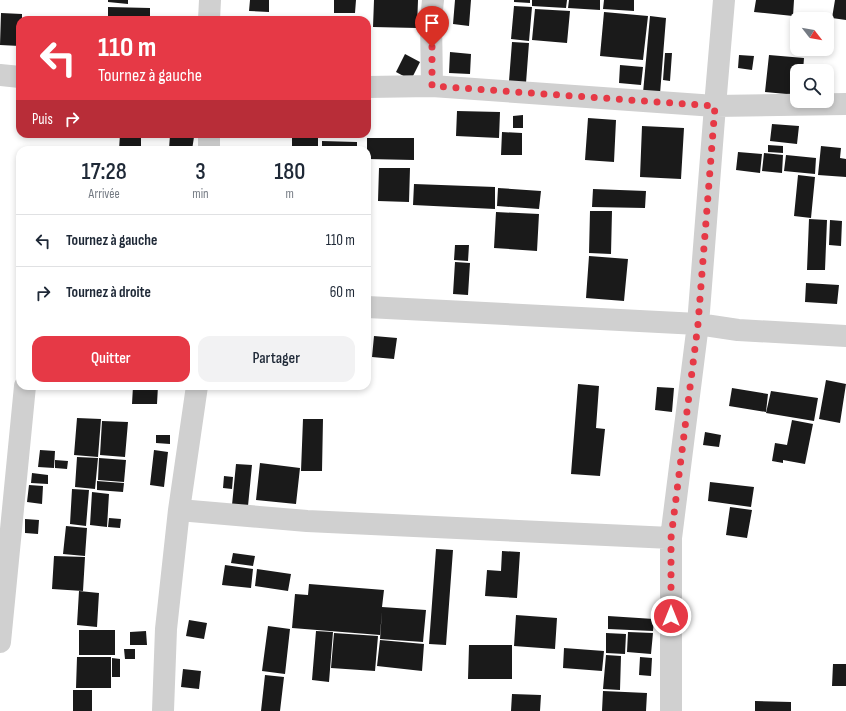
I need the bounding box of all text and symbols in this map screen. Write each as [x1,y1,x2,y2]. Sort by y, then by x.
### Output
pin [415,6,449,47]
icon: arrive [421,12,443,34]
north arrow [790,12,834,56]
map controls [790,12,834,108]
text: 110 m [98,31,156,64]
icon: left [32,32,84,84]
button: search [790,64,834,108]
text: Tournez à gauche [98,65,202,86]
icon: right [61,108,83,130]
text: Puis [32,110,53,129]
text: 17:28 [82,157,127,186]
text: 3 [195,157,206,186]
text: 180 [274,157,305,186]
text: Arrivée [89,186,120,202]
text: min [192,186,209,202]
text: m [286,186,294,202]
icon: left [32,230,54,252]
text: Tournez à gauche [66,231,157,250]
text: 110 m [326,231,355,250]
icon: right [32,282,54,304]
text: Tournez à droite [66,283,151,302]
text: 60 m [330,283,355,302]
button: Quitter [32,336,190,382]
button: Partager [198,336,355,382]
position arrow [650,595,692,637]

